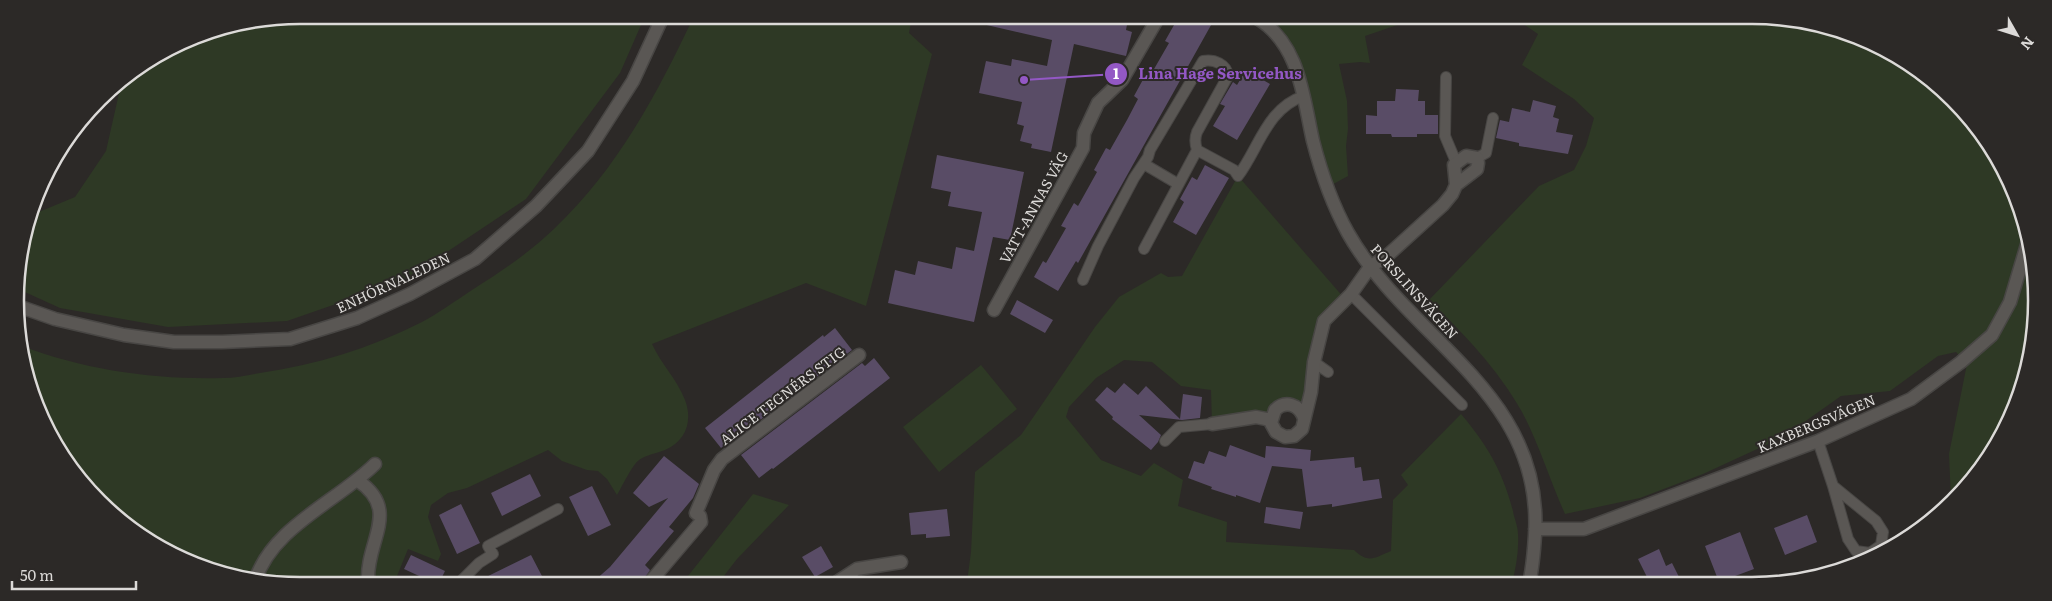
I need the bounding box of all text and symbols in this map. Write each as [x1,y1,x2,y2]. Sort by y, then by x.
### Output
north arrow [1992,10,2042,60]
text: N [2016,33,2039,55]
callout: Lina Hage Servicehus [1104,59,1312,89]
text: 1 [1113,61,1119,84]
text: Lina Hage Servicehus [1138,61,1302,84]
street label: VATT-ANNAS VÄG [994,147,1072,267]
street label: PORSLINSVÄGEN [1367,239,1463,343]
street label: ENHÖRNALEDEN [333,247,453,317]
street label: ALICE TEGNÉRS STIG [715,341,849,449]
street label: KAXBERGSVÄGEN [1754,389,1878,457]
scale bar [12,558,136,590]
text: 50 m [20,563,54,586]

